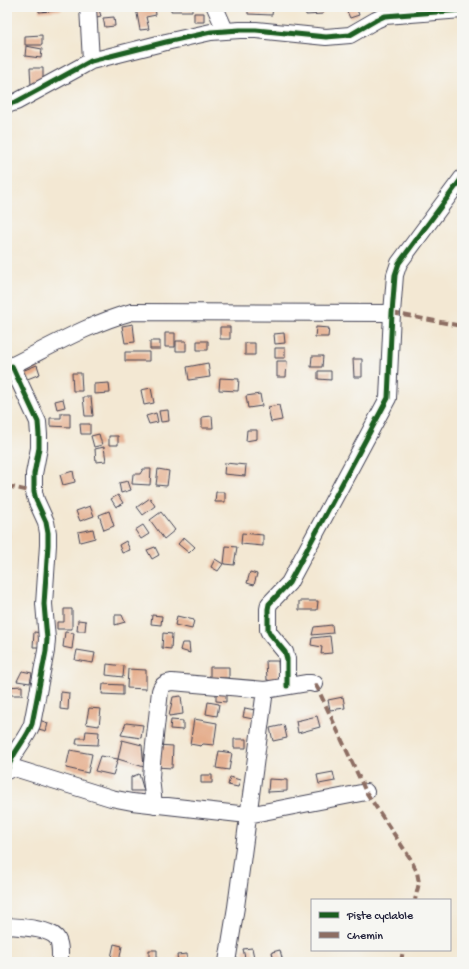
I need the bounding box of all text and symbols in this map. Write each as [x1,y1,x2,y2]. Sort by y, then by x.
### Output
legend [311,899,451,951]
text: Piste cyclable [346,910,414,924]
text: Chemin [347,930,383,944]

